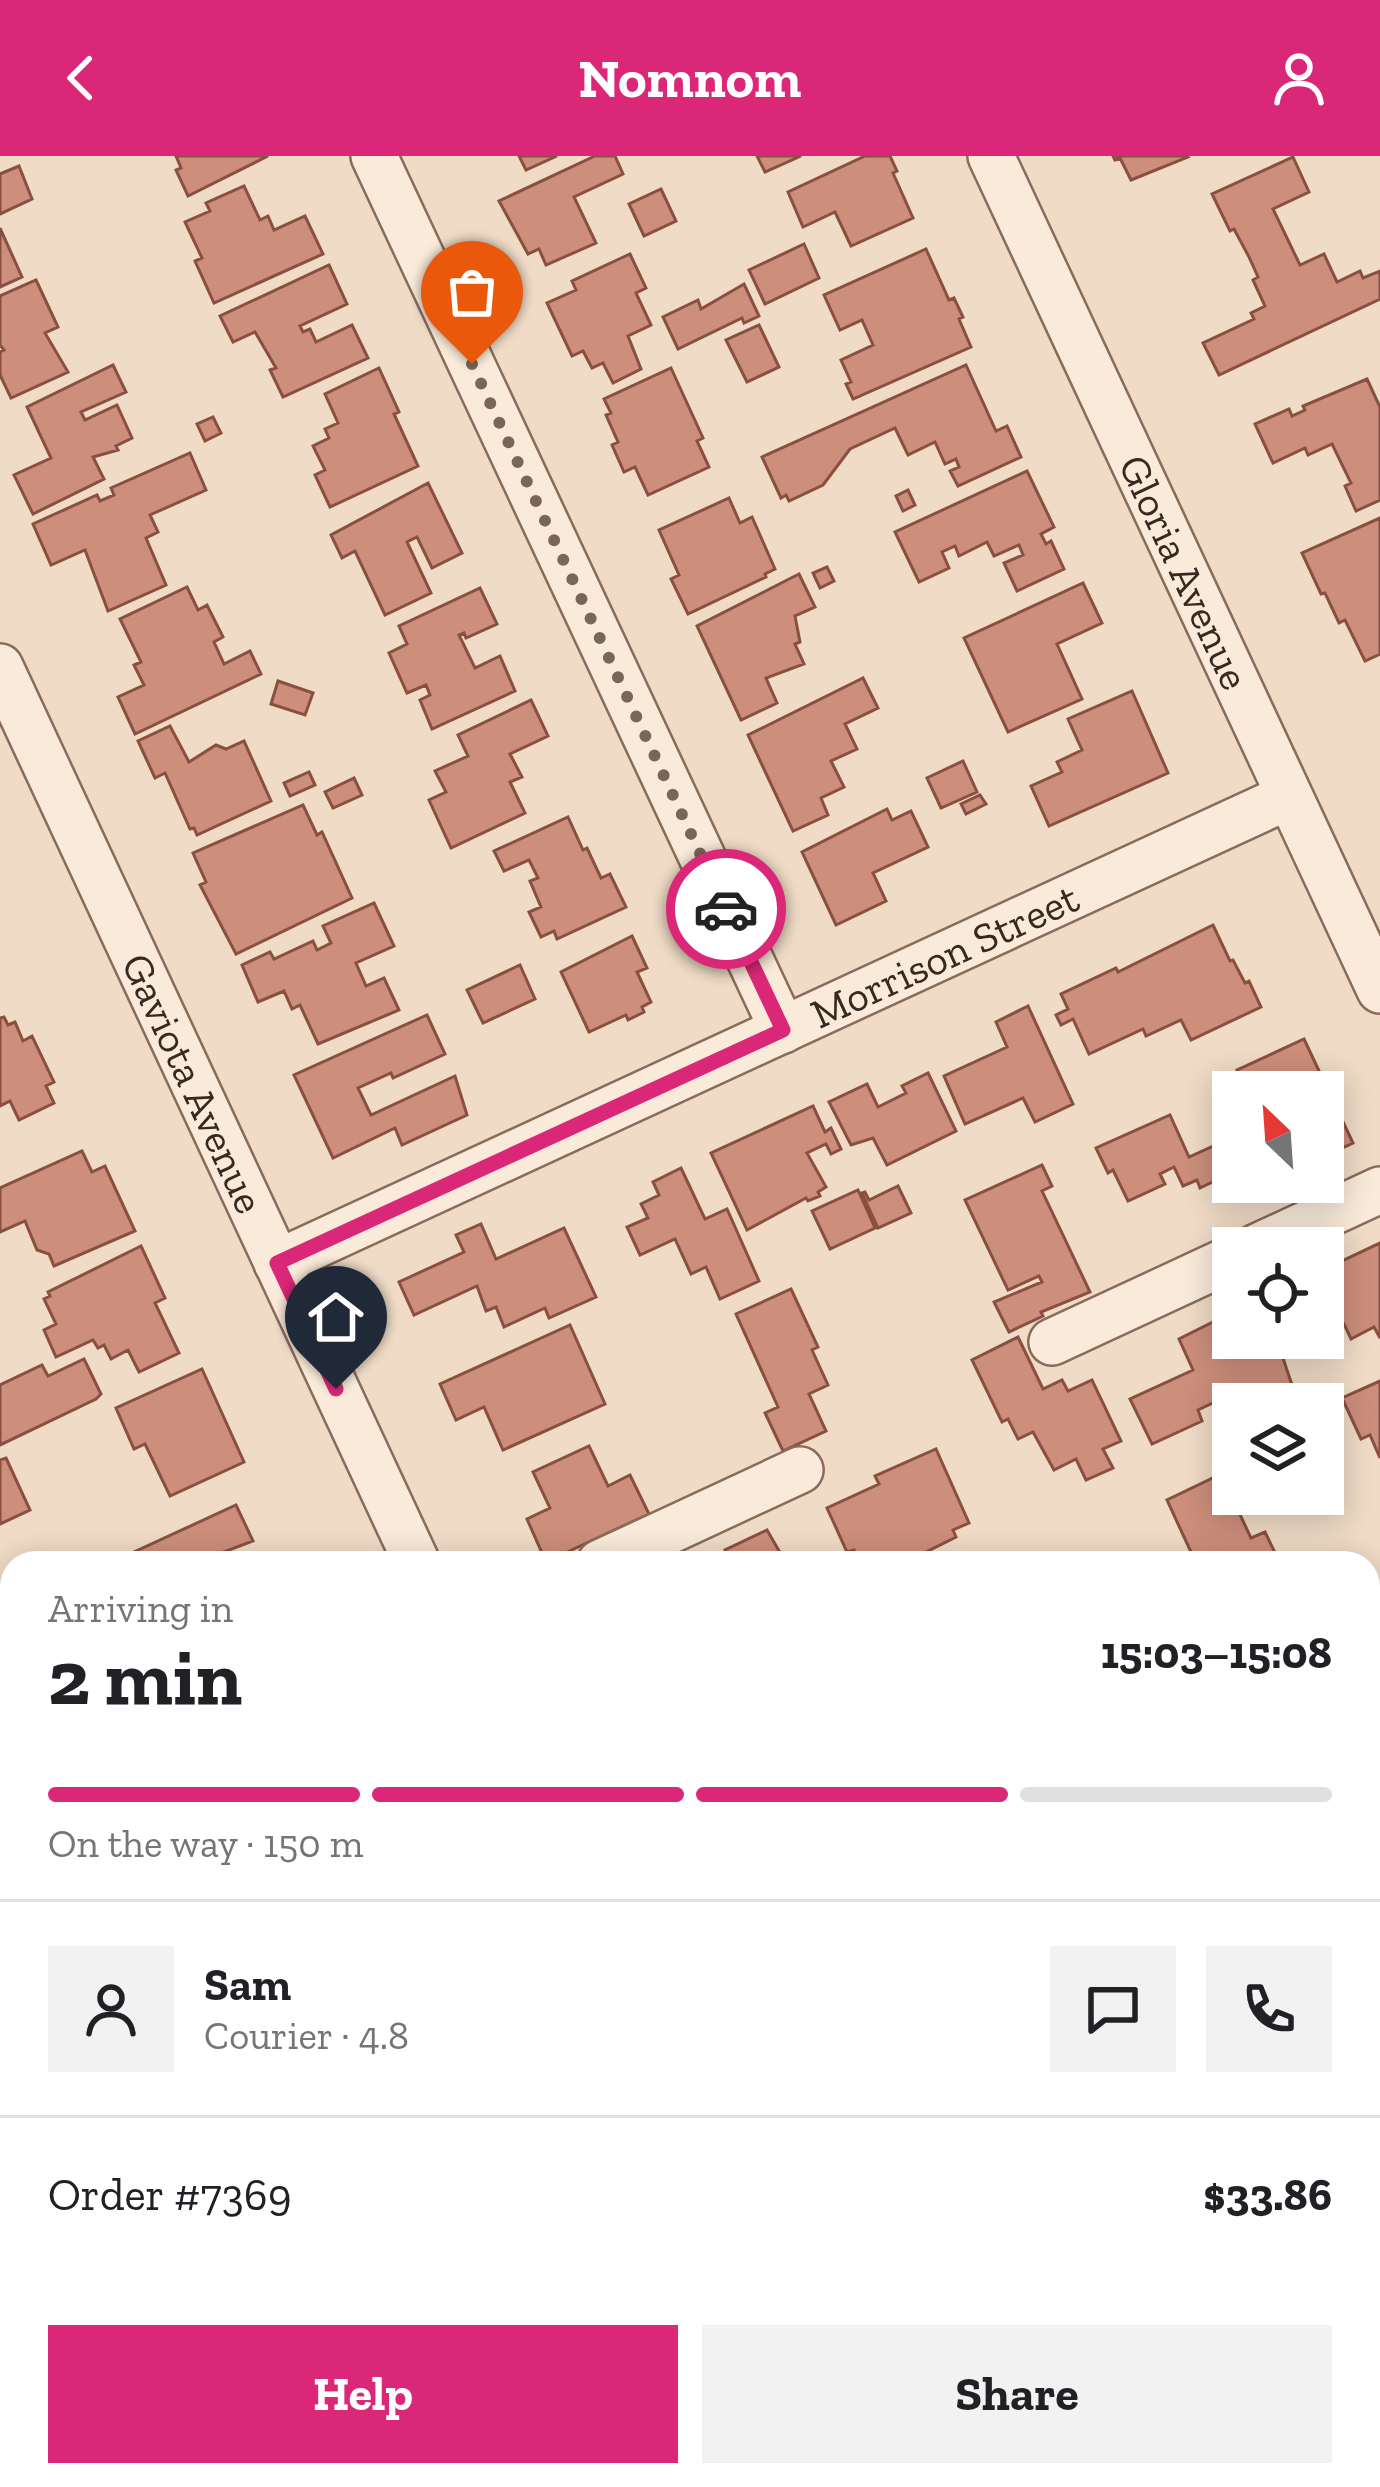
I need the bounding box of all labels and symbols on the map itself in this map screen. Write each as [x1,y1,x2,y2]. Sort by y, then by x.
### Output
pin [421,241,523,364]
street label: Gloria Avenue [1108,447,1262,697]
courier [666,849,786,969]
street label: Morrison Street [803,871,1087,1039]
street label: Gaviota Avenue [111,945,276,1221]
north arrow [1212,1071,1344,1203]
pin [285,1266,387,1389]

